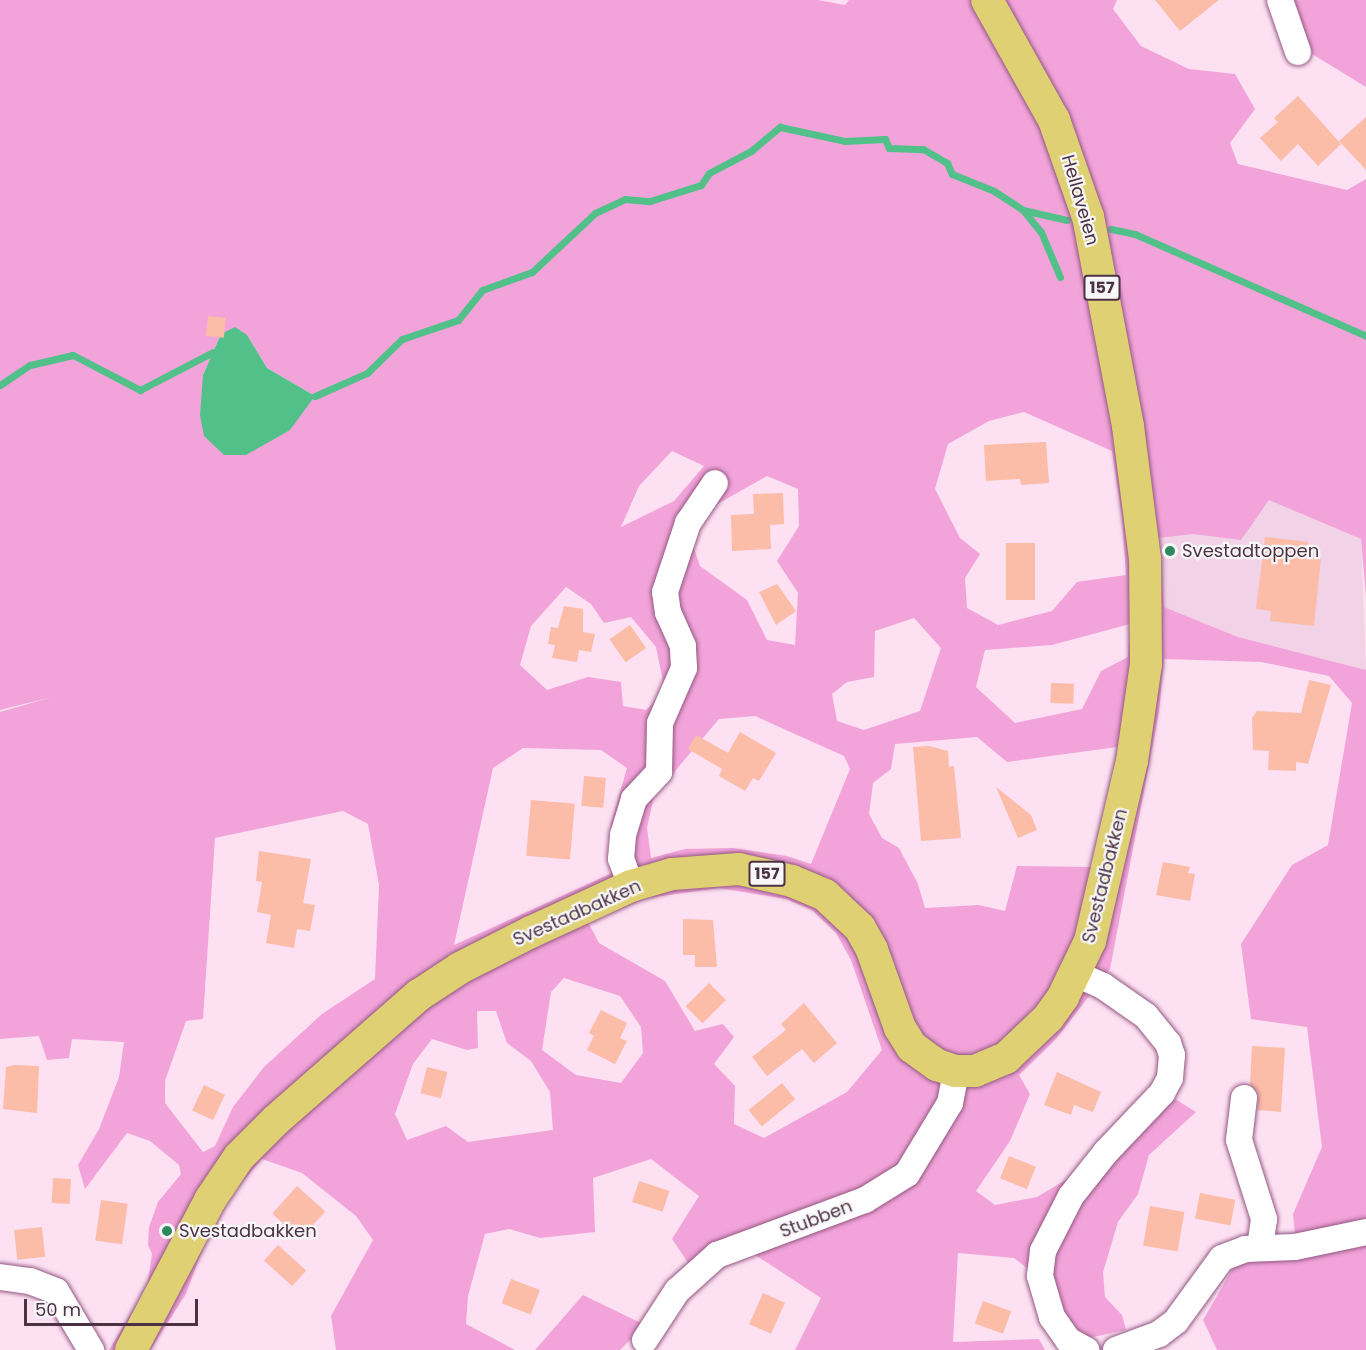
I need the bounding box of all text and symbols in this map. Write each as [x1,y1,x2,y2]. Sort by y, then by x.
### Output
street label: Hellaveien [1057,152,1103,248]
road number: 157 [1082,275,1122,301]
place label: Svestadtoppen [1182,540,1319,562]
marker: Svestadtoppen [1163,544,1177,558]
street label: Svestadbakken [1078,807,1132,945]
road number: 157 [748,861,786,887]
street label: Svestadbakken [510,875,644,951]
street label: Stubben [777,1195,855,1243]
place label: Svestadbakken [179,1220,317,1242]
marker: Svestadbakken [160,1224,174,1238]
scale bar [27,1287,201,1325]
text: 50 m [35,1297,81,1322]

